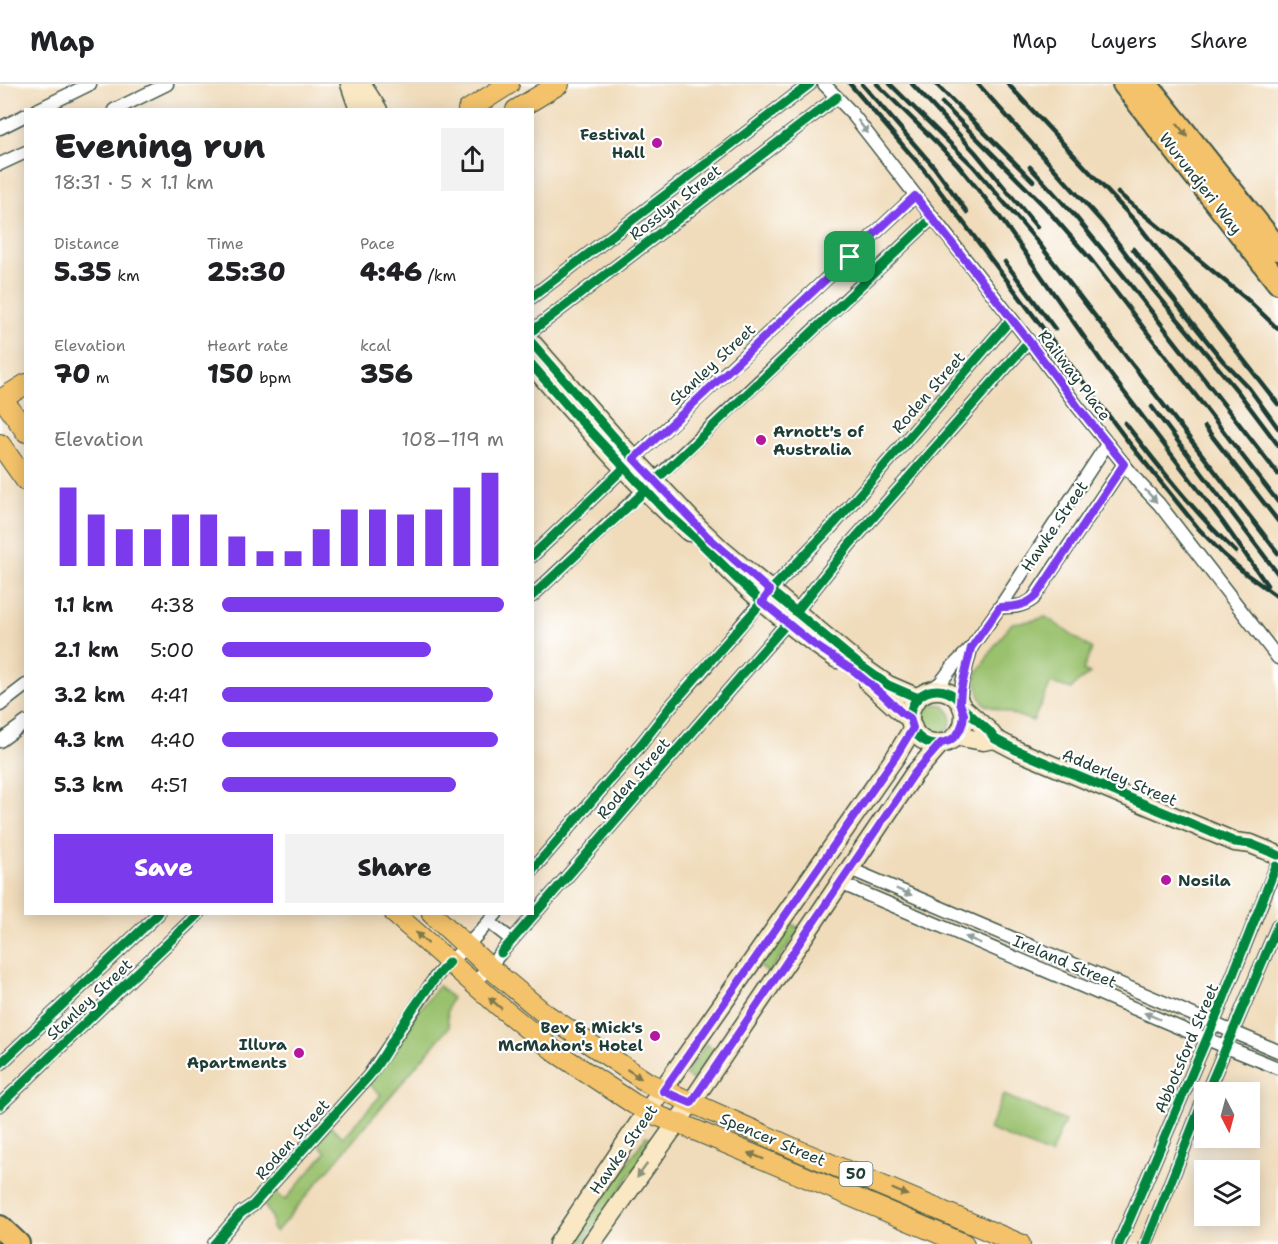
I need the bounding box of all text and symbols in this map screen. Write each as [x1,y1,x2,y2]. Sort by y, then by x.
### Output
text: Map [30,22,95,60]
text: Map [1012,27,1057,55]
text: Layers [1090,27,1157,55]
text: Share [1190,27,1248,55]
one-way arrow [856,120,868,135]
one-way arrow [1176,122,1189,138]
text: Evening run [54,124,265,169]
place label: Festival Hall [580,124,645,163]
button: share [441,128,504,191]
street label: Wurundjeri Way [1154,128,1247,239]
marker: Festival Hall [650,136,664,150]
street label: Rosslyn Street [625,160,726,245]
text: 18:31 · 5 × 1.1 km [54,169,214,195]
pin [824,231,875,282]
text: Distance [54,233,120,254]
text: Time [207,233,244,254]
text: Pace [360,233,395,254]
icon: arrive [833,240,866,273]
text: 5.35 [54,254,112,289]
text: 25:30 [207,254,286,289]
text: 4:46 [360,254,422,289]
text: km [112,265,140,286]
text: /km [422,265,456,286]
street label: Stanley Street [665,319,760,410]
street label: Railway Place [1034,326,1116,425]
text: Elevation [54,335,126,356]
text: Heart rate [207,335,289,356]
text: kcal [360,335,391,356]
street label: Roden Street [887,347,970,438]
text: 70 [54,356,90,391]
text: 150 [207,356,254,391]
text: 356 [360,356,413,391]
text: m [90,367,110,388]
text: bpm [254,367,291,388]
place label: Arnott's of Australia [773,421,864,460]
text: Elevation [54,426,144,452]
text: 108–119 m [401,426,504,452]
marker: Arnott's of Australia [754,433,768,447]
street label: Hawke Street [1016,477,1092,576]
one-way arrow [1144,488,1158,503]
text: 1.1 km [54,592,113,618]
text: 4:38 [150,592,195,618]
text: 2.1 km [54,637,119,663]
text: 5:00 [150,637,194,663]
text: 3.2 km [54,682,125,708]
text: 4:41 [150,682,189,708]
text: 4.3 km [54,727,124,753]
text: 4:40 [150,727,195,753]
street label: Roden Street [592,733,675,824]
street label: Adderley Street [1059,744,1180,811]
text: 5.3 km [54,772,123,798]
text: 4:51 [150,772,188,798]
button: Save [54,834,273,903]
button: Share [285,834,504,903]
place label: Nosila [1178,870,1231,891]
marker: Nosila [1159,873,1173,887]
one-way arrow [895,887,913,897]
street label: Ireland Street [1010,930,1120,993]
one-way arrow [415,932,430,945]
one-way arrow [964,934,982,944]
street label: Stanley Street [42,954,137,1045]
street label: Abbotsford Street [1150,980,1223,1116]
one-way arrow [488,997,503,1010]
one-way arrow [1143,1011,1161,1021]
place label: Bev & Mick's McMahon's Hotel [498,1017,643,1056]
marker: Bev & Mick's McMahon's Hotel [648,1029,662,1043]
place label: Illura Apartments [187,1034,287,1073]
marker: Illura Apartments [292,1046,306,1060]
one-way arrow [626,1068,642,1079]
north arrow [1194,1082,1260,1148]
map controls [1194,1082,1260,1226]
street label: Roden Street [251,1095,334,1184]
street label: Hawke Street [585,1100,662,1198]
street label: Spencer Street [717,1108,829,1171]
one-way arrow [746,1151,764,1161]
button: layers [1194,1160,1260,1226]
road number: 50 [840,1162,872,1186]
one-way arrow [637,1163,649,1178]
one-way arrow [891,1188,908,1197]

